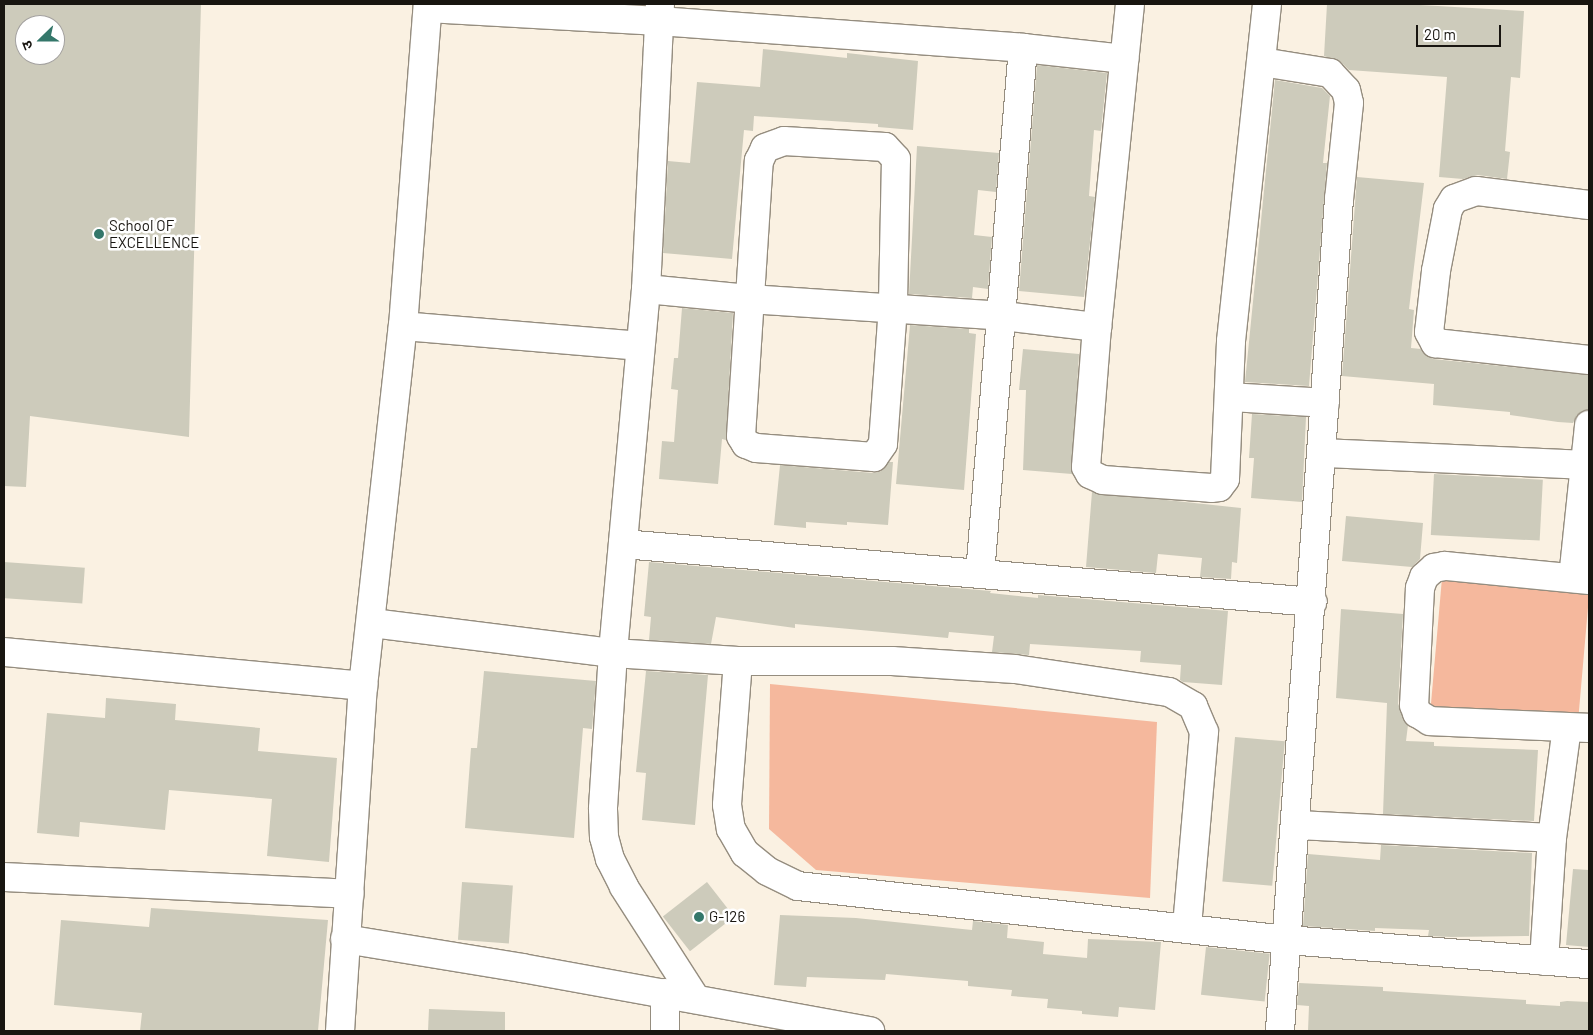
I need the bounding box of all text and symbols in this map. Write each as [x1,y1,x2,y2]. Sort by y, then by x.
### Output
north arrow [15,15,65,65]
scale bar [1418,15,1503,47]
text: 20 m [1424,25,1456,43]
text: उ [17,38,36,52]
place label: School OF EXCELLENCE [109,216,199,251]
marker: School OF EXCELLENCE [93,228,105,240]
place label: G-126 [709,908,745,926]
marker: G-126 [693,911,705,923]

